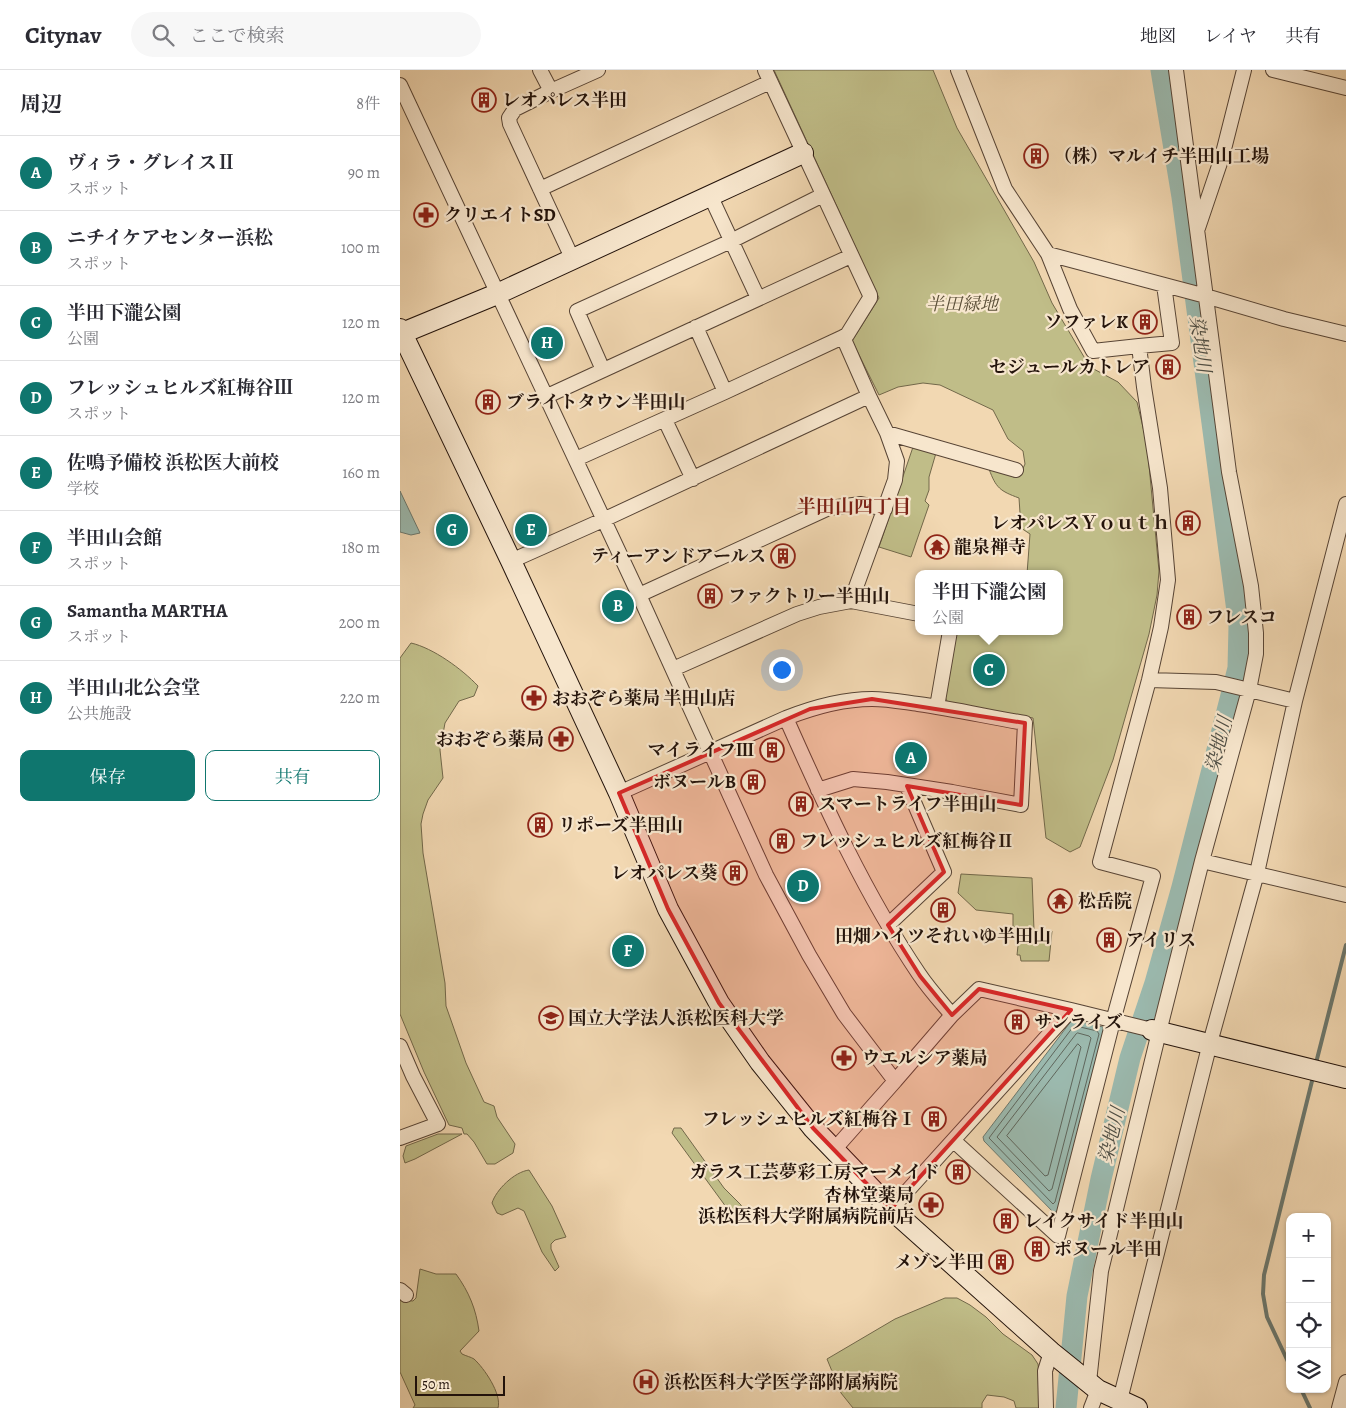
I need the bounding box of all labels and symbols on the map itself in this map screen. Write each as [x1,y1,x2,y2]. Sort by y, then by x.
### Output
building icon: レオパレス半田 [471,87,497,113]
place label: レオパレス半田 [502,88,627,112]
building icon: （株）マルイチ半田山工場 [1023,143,1049,169]
place label: （株）マルイチ半田山工場 [1054,144,1269,168]
pharmacy icon: クリエイトSD [413,202,439,228]
place label: クリエイトSD [444,203,556,227]
park label: 半田緑地 [926,292,1000,316]
building icon: ソファレK [1132,309,1158,335]
place label: ソファレK [1045,310,1128,334]
water label: 染地川 [1183,314,1217,376]
pin: H [531,324,563,362]
building icon: セジュールカトレア [1155,354,1181,380]
place label: セジュールカトレア [989,355,1150,379]
building icon: ブライトタウン半田山 [475,389,501,415]
place label: ブライトタウン半田山 [506,390,685,414]
district label: 半田山四丁目 [797,494,911,520]
building icon: レオパレスＹｏｕｔｈ [1175,510,1201,536]
pin: G [436,511,468,549]
pin: E [515,511,547,549]
place label: レオパレスＹｏｕｔｈ [991,511,1170,535]
temple icon: 龍泉禅寺 [924,534,950,560]
place label: 龍泉禅寺 [954,535,1026,559]
building icon: ティーアンドアールス [770,543,796,569]
place label: ティーアンドアールス [591,544,766,568]
building icon: ファクトリー半田山 [697,583,723,609]
place label: ファクトリー半田山 [728,584,890,608]
pin: B [602,587,634,625]
building icon: フレスコ [1176,604,1202,630]
place label: フレスコ [1206,605,1277,629]
pin: C [973,651,1005,689]
your location [769,657,795,683]
pharmacy icon: おおぞら薬局 半田山店 [521,685,547,711]
place label: おおぞら薬局 半田山店 [552,686,735,710]
water label: 染地川 [1199,712,1239,775]
pharmacy icon: おおぞら薬局 [548,726,574,752]
place label: おおぞら薬局 [436,727,544,751]
building icon: マイライフⅢ [759,737,785,763]
place label: マイライフⅢ [647,738,754,762]
pin: A [895,739,927,777]
building icon: ボヌールB [740,769,766,795]
place label: ボヌールB [653,770,736,794]
building icon: スマートライフ半田山 [788,791,814,817]
place label: スマートライフ半田山 [818,792,997,816]
building icon: リポーズ半田山 [527,812,553,838]
place label: リポーズ半田山 [558,813,683,837]
building icon: フレッシュヒルズ紅梅谷Ⅱ [769,828,795,854]
place label: フレッシュヒルズ紅梅谷Ⅱ [800,829,1014,853]
building icon: レオパレス葵 [722,860,748,886]
place label: レオパレス葵 [611,861,718,885]
pin: D [787,867,819,905]
temple icon: 松岳院 [1047,888,1073,914]
place label: 松岳院 [1078,889,1132,913]
building icon: 田畑ハイツそれいゆ半田山 [930,897,956,923]
place label: 田畑ハイツそれいゆ半田山 [835,924,1051,948]
building icon: アイリス [1096,927,1122,953]
place label: アイリス [1126,928,1196,952]
pin: F [612,932,644,970]
school or university icon: 国立大学法人浜松医科大学 [538,1005,564,1031]
place label: 国立大学法人浜松医科大学 [568,1006,784,1030]
building icon: サンライズ [1004,1009,1030,1035]
place label: サンライズ [1034,1010,1122,1034]
pharmacy icon: ウエルシア薬局 [831,1045,857,1071]
place label: ウエルシア薬局 [862,1046,988,1070]
water label: 染地川 [1092,1103,1132,1166]
building icon: フレッシュヒルズ紅梅谷Ⅰ [921,1106,947,1132]
place label: フレッシュヒルズ紅梅谷Ⅰ [702,1107,916,1131]
building icon: ガラス工芸夢彩工房マーメイド [945,1159,971,1185]
place label: ガラス工芸夢彩工房マーメイド [690,1160,940,1184]
place label: 杏林堂薬局 浜松医科大学附属病院前店 [698,1183,914,1228]
pharmacy icon: 杏林堂薬局 浜松医科大学附属病院前店 [918,1192,944,1218]
building icon: レイクサイド半田山 [993,1208,1019,1234]
place label: レイクサイド半田山 [1024,1209,1183,1233]
building icon: ポヌール半田 [1024,1236,1050,1262]
place label: ポヌール半田 [1054,1237,1162,1261]
building icon: メゾン半田 [988,1249,1014,1275]
place label: メゾン半田 [895,1250,984,1274]
hospital icon: 浜松医科大学医学部附属病院 [633,1369,659,1395]
place label: 浜松医科大学医学部附属病院 [664,1370,898,1394]
scale bar [415,1373,505,1396]

